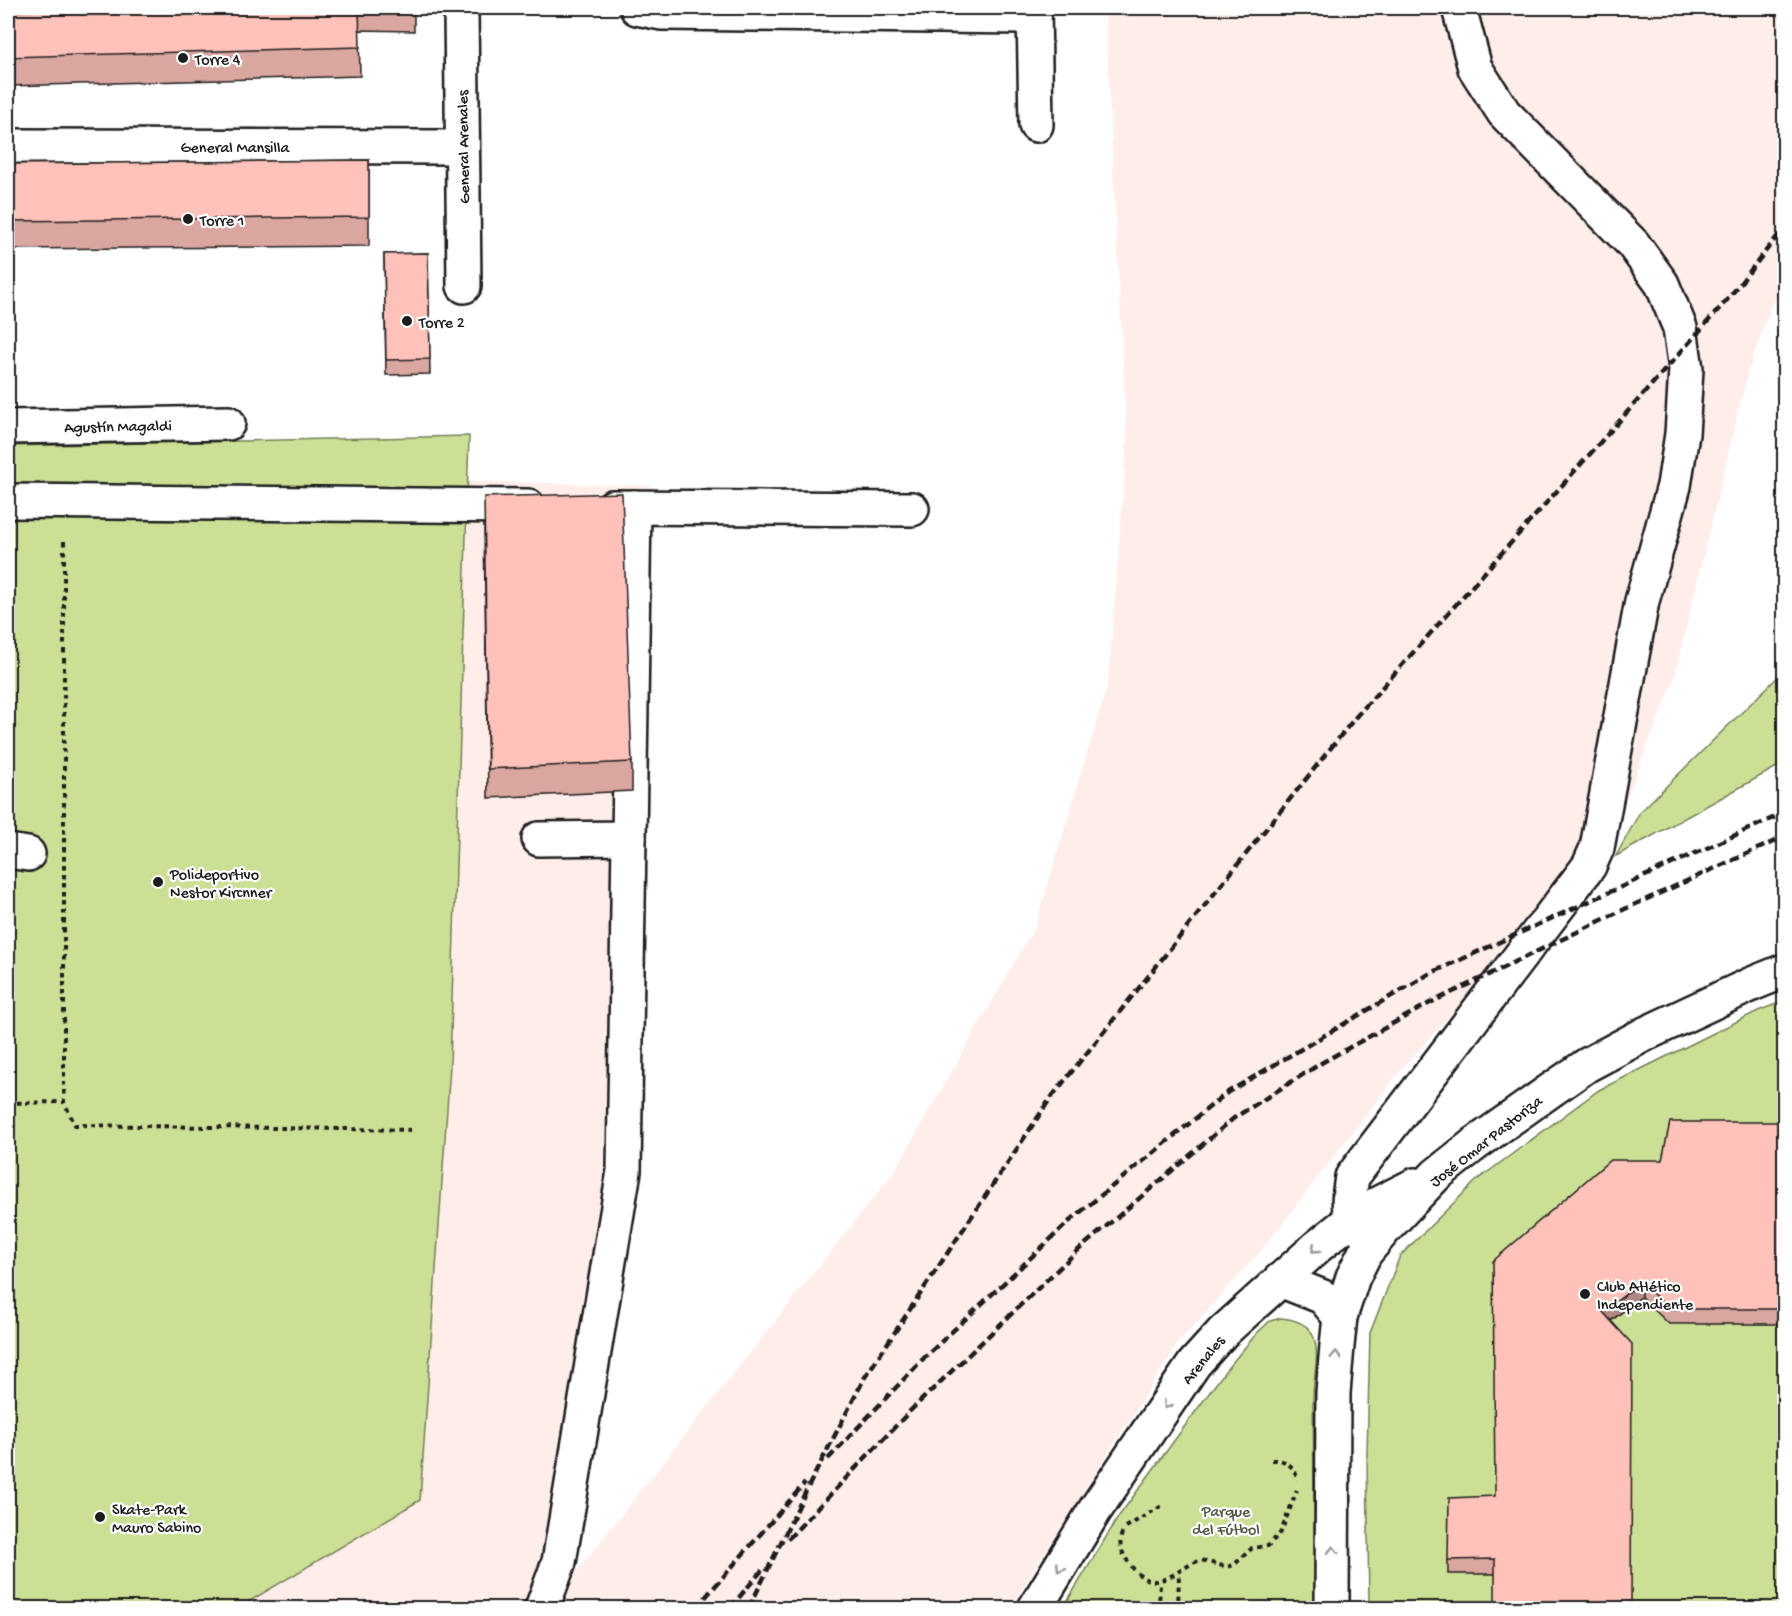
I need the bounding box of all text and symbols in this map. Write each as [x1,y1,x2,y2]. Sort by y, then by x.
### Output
marker: Torre 4 [176,51,190,65]
place label: Torre 4 [194,52,241,71]
street label: General Arenales [455,89,476,204]
street label: General Mansilla [181,140,291,159]
marker: Torre 1 [181,212,195,226]
place label: Torre 1 [199,213,244,232]
marker: Torre 2 [400,314,414,328]
place label: Torre 2 [418,315,465,334]
street label: Agustín Magaldi [64,418,172,439]
place label: Polideportivo Nestor Kircnner [169,867,273,904]
marker: Polideportivo Nestor Kircnner [151,875,165,889]
street label: José Omar Pastoriza [1427,1092,1548,1193]
one-way arrow [1311,1242,1322,1253]
place label: Club Atlético Independiente [1597,1279,1694,1316]
marker: Club Atlético Independiente [1578,1287,1592,1301]
street label: Arenales [1179,1332,1231,1390]
one-way arrow [1330,1351,1343,1360]
one-way arrow [1163,1398,1174,1409]
place label: Skate-Park Mauro Sabino [112,1502,201,1539]
park label: Parque del Fútbol [1192,1504,1260,1541]
marker: Skate-Park Mauro Sabino [93,1510,107,1524]
one-way arrow [1327,1546,1339,1555]
one-way arrow [1055,1562,1067,1572]

